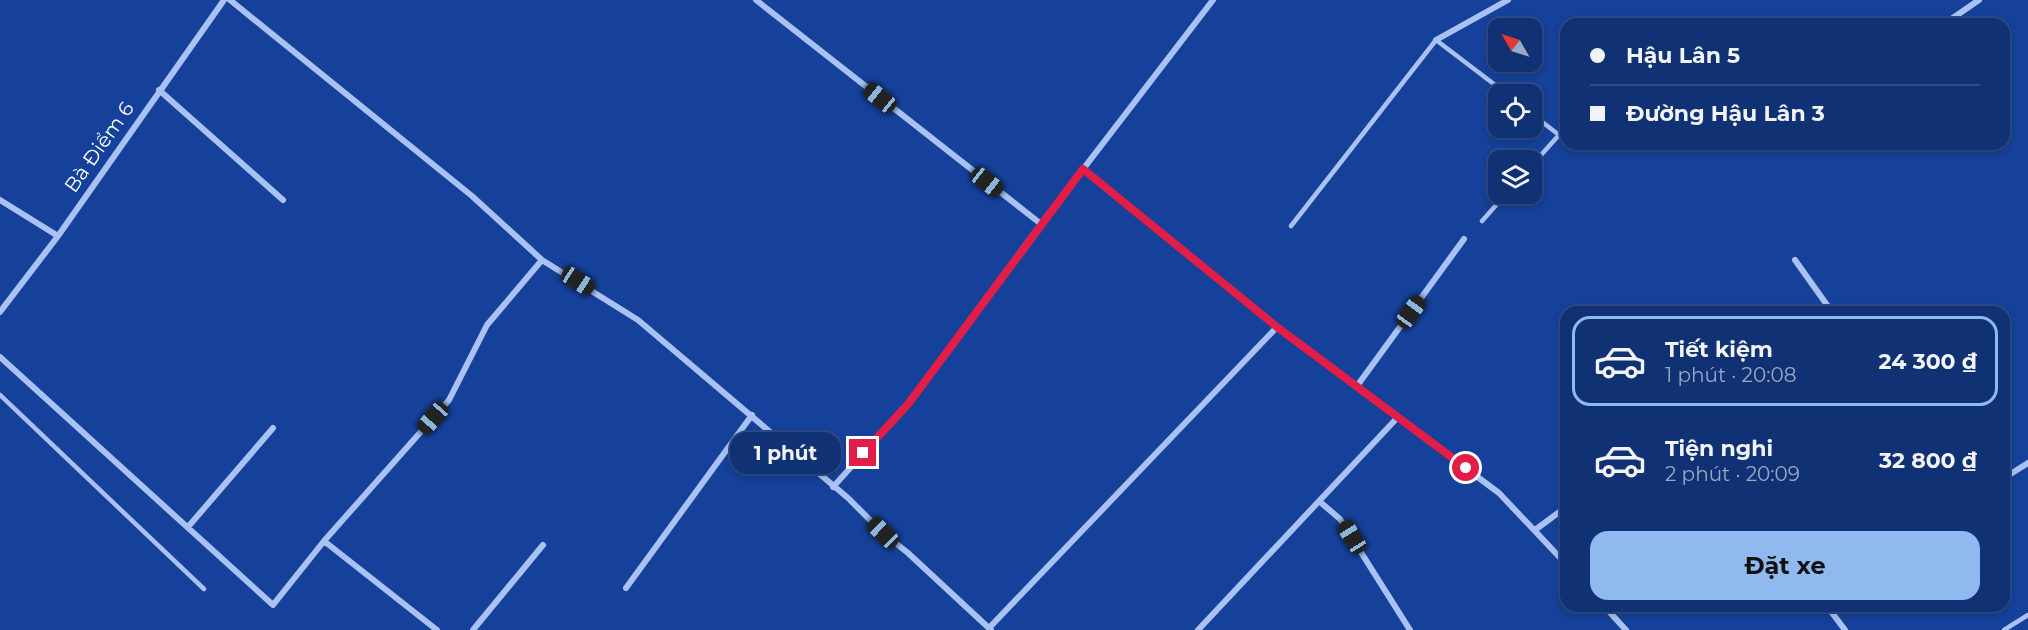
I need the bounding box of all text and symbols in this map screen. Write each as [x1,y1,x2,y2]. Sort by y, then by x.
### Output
north arrow [1488,18,1542,72]
map controls [1488,18,1542,204]
text: Hậu Lân 5 [1626,42,1740,69]
car [860,80,900,116]
button: locate [1488,84,1542,138]
street label: Bà Điểm 6 [59,97,139,197]
text: Đường Hậu Lân 3 [1626,100,1825,127]
button: layers [1488,150,1542,204]
car [967,164,1007,200]
car [558,264,598,298]
car [1393,292,1429,332]
icon: car [1593,334,1647,388]
text: Tiết kiệm [1665,336,1773,363]
text: 24 300 ₫ [1879,348,1977,375]
text: 1 phút · 20:08 [1665,363,1796,387]
car [414,399,452,437]
callout: 1 phút [731,432,842,474]
icon: car [1593,433,1647,487]
text: Tiện nghi [1665,435,1773,462]
route end [849,439,876,466]
text: 1 phút [754,441,817,465]
text: 32 800 ₫ [1879,447,1977,474]
route start [1452,454,1479,481]
text: 2 phút · 20:09 [1665,462,1800,486]
car [864,514,902,552]
car [1335,517,1369,557]
button: Đặt xe [1590,531,1980,600]

